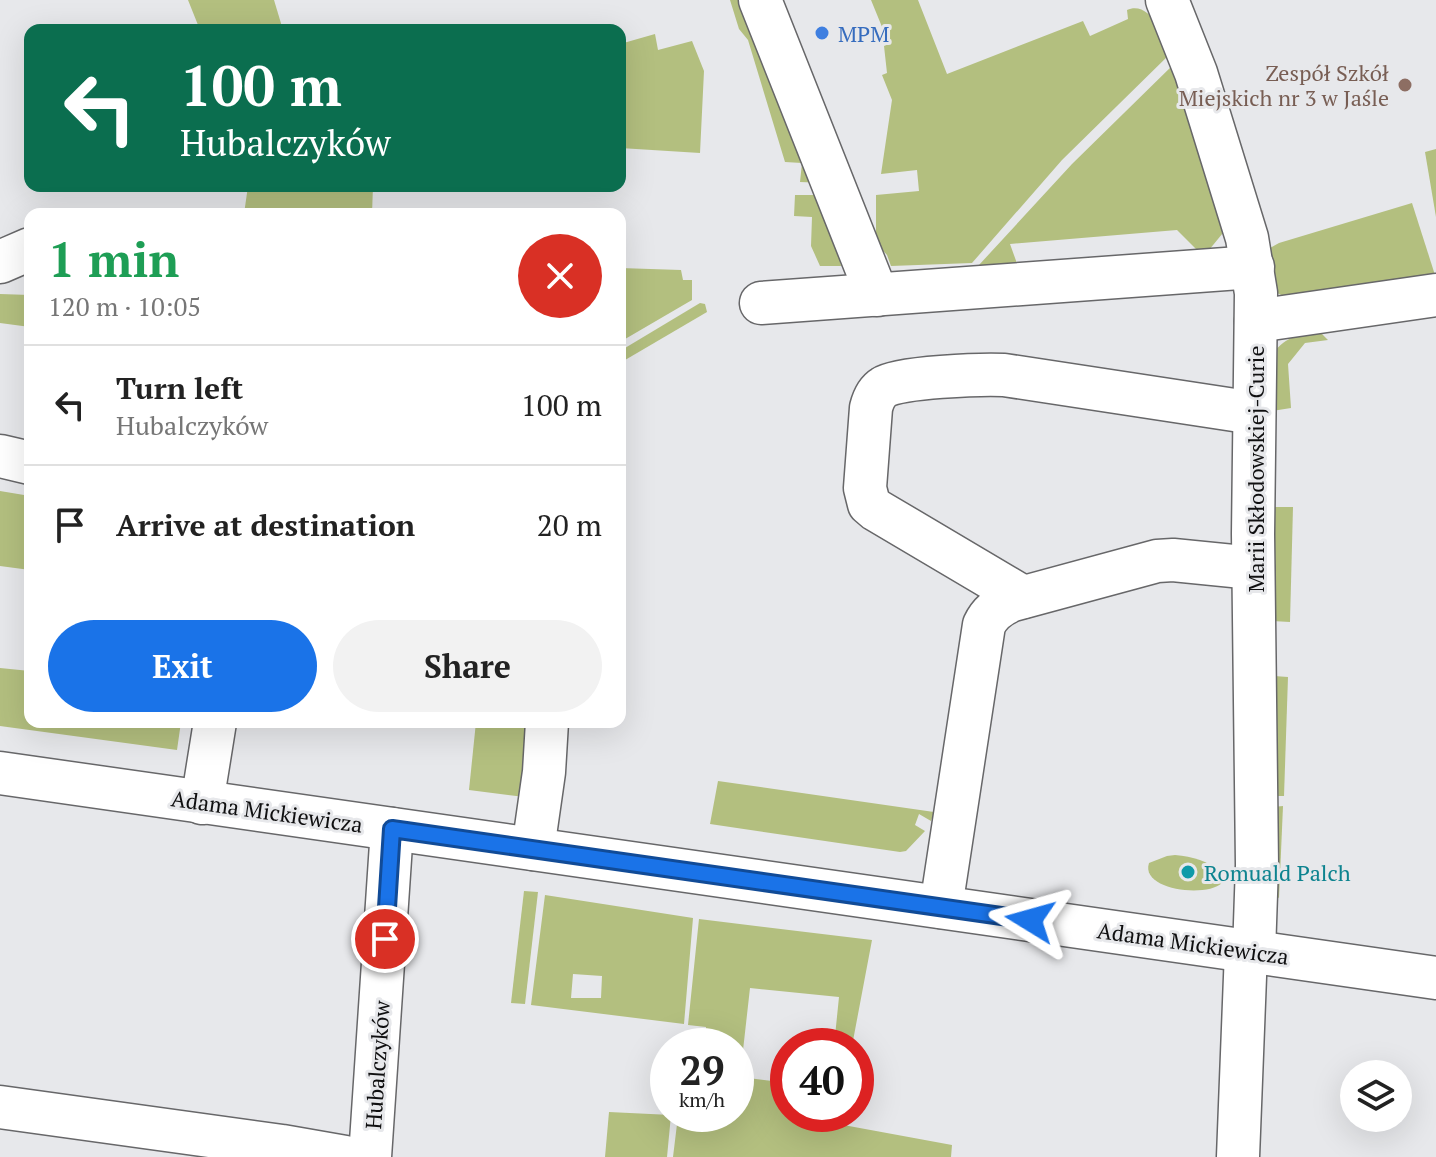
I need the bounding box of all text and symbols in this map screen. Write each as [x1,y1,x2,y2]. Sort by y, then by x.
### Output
place label: MPM [838,19,889,48]
marker: MPM [813,24,831,42]
text: 100 m [180,48,342,122]
icon: left [48,56,152,160]
place label: Zespół Szkół Miejskich nr 3 w Jaśle [1179,58,1389,112]
marker: Zespół Szkół Miejskich nr 3 w Jaśle [1396,76,1414,94]
text: Hubalczyków [180,119,391,166]
text: 1 min [48,227,179,291]
button: close [518,234,602,318]
text: 120 m · 10:05 [48,289,201,323]
street label: Marii Skłodowskiej-Curie [1241,346,1270,593]
text: Turn left [116,368,243,408]
icon: left [48,383,92,427]
text: 100 m [521,385,602,425]
text: Hubalczyków [116,408,268,442]
icon: arrive [48,503,92,547]
text: Arrive at destination [116,505,415,545]
text: 20 m [537,505,602,545]
button: Exit [48,620,317,712]
button: Share [333,620,602,712]
street label: Adama Mickiewicza [169,783,365,839]
place label: Romuald Palch [1204,858,1351,887]
marker: Romuald Palch [1179,863,1197,881]
position arrow [988,878,1072,962]
pin [351,905,419,973]
street label: Adama Mickiewicza [1095,915,1291,971]
icon: arrive [363,917,407,961]
street label: Hubalczyków [358,999,396,1130]
speed limit sign: 40 [770,1028,874,1132]
text: 29 [679,1043,725,1096]
map controls [1340,1060,1412,1132]
button: layers [1340,1060,1412,1132]
text: km/h [679,1086,725,1113]

